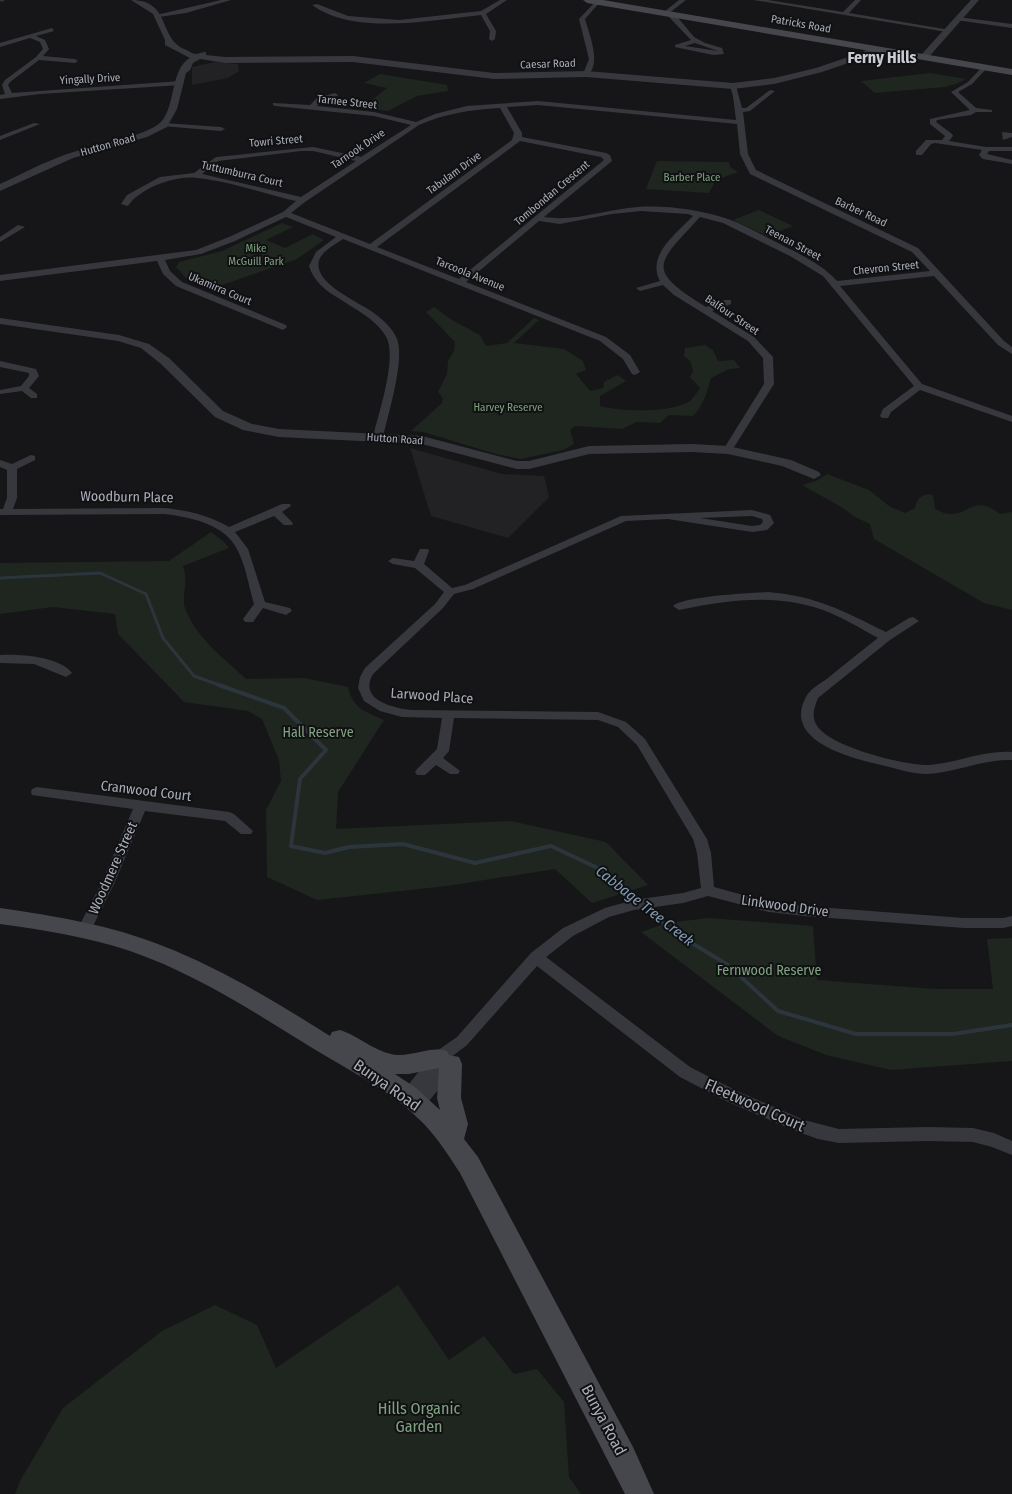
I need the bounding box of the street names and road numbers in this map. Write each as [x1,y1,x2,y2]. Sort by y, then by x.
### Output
street label: Patricks Road [770,12,832,36]
street label: Caesar Road [520,57,576,71]
street label: Yingally Drive [59,71,121,87]
street label: Tarnee Street [316,92,378,112]
street label: Tarnook Drive [329,126,387,172]
street label: Hutton Road [79,131,137,159]
street label: Towri Street [249,132,304,150]
street label: Tabulam Drive [424,149,484,197]
street label: Tombondan Crescent [512,157,593,228]
street label: Tuttumburra Court [200,158,284,190]
street label: Barber Road [833,194,889,230]
street label: Teenan Street [763,223,824,263]
street label: Tarcoola Avenue [434,254,506,294]
street label: Chevron Street [852,258,920,278]
street label: Ukamirra Court [186,270,254,308]
street label: Balfour Street [702,292,762,338]
street label: Hutton Road [366,431,424,447]
street label: Woodburn Place [80,488,174,506]
street label: Larwood Place [390,685,474,707]
street label: Cranwood Court [100,777,193,805]
street label: Woodmere Street [85,819,141,917]
street label: Linkwood Drive [740,891,830,921]
street label: Bunya Road [350,1055,424,1115]
street label: Fleetwood Court [702,1075,808,1136]
street label: Bunya Road [578,1381,630,1459]

